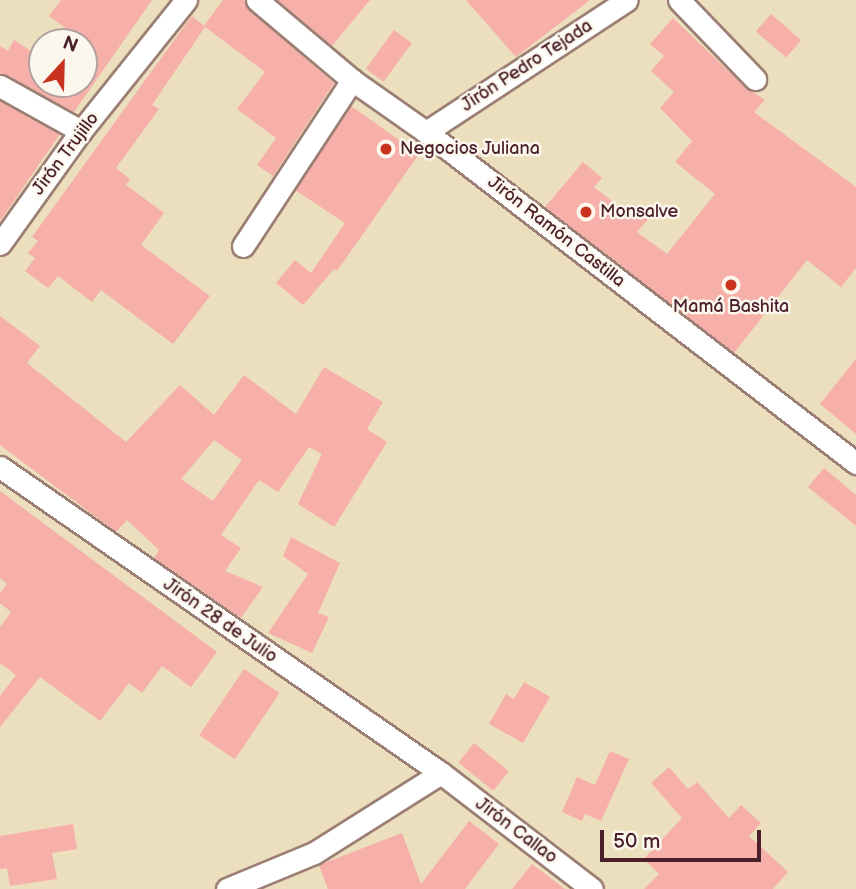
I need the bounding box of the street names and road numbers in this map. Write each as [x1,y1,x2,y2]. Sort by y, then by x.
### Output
street label: Jirón Pedro Tejada [457,15,597,117]
street label: Jirón Trujillo [28,108,104,200]
street label: Jirón Ramón Castilla [483,172,629,292]
street label: Jirón 28 de Julio [159,573,281,669]
street label: Jirón Callao [471,793,561,869]

